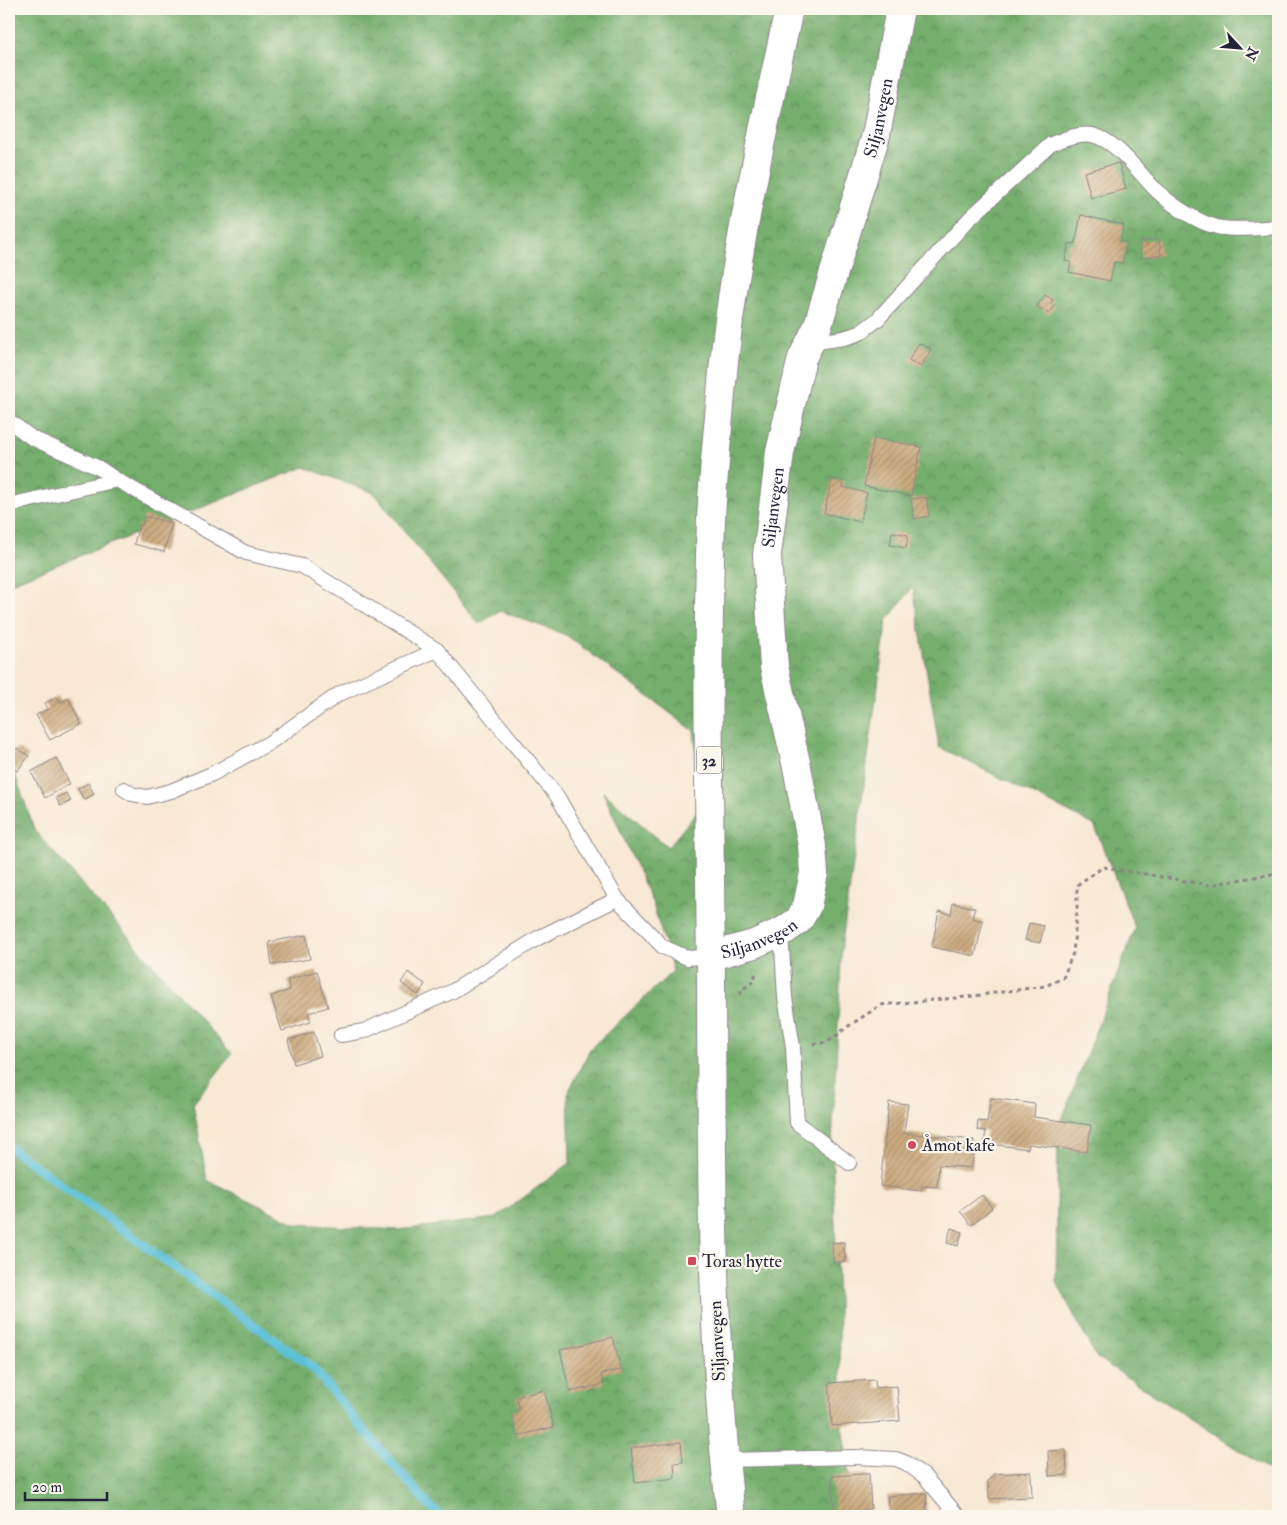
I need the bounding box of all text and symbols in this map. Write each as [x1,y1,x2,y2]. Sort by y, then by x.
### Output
north arrow [1214,22,1264,72]
text: N [1241,43,1262,63]
street label: Siljanvegen [859,76,899,161]
street label: Siljanvegen [757,466,790,549]
road number: 32 [696,746,722,774]
street label: Siljanvegen [718,914,802,965]
place label: Åmot kafe [921,1134,995,1157]
marker: Åmot kafe [906,1139,918,1151]
place label: Toras hytte [702,1250,783,1273]
marker: Toras hytte [686,1255,698,1267]
street label: Siljanvegen [704,1300,731,1382]
scale bar [25,1470,108,1502]
text: 20 m [32,1478,62,1497]

